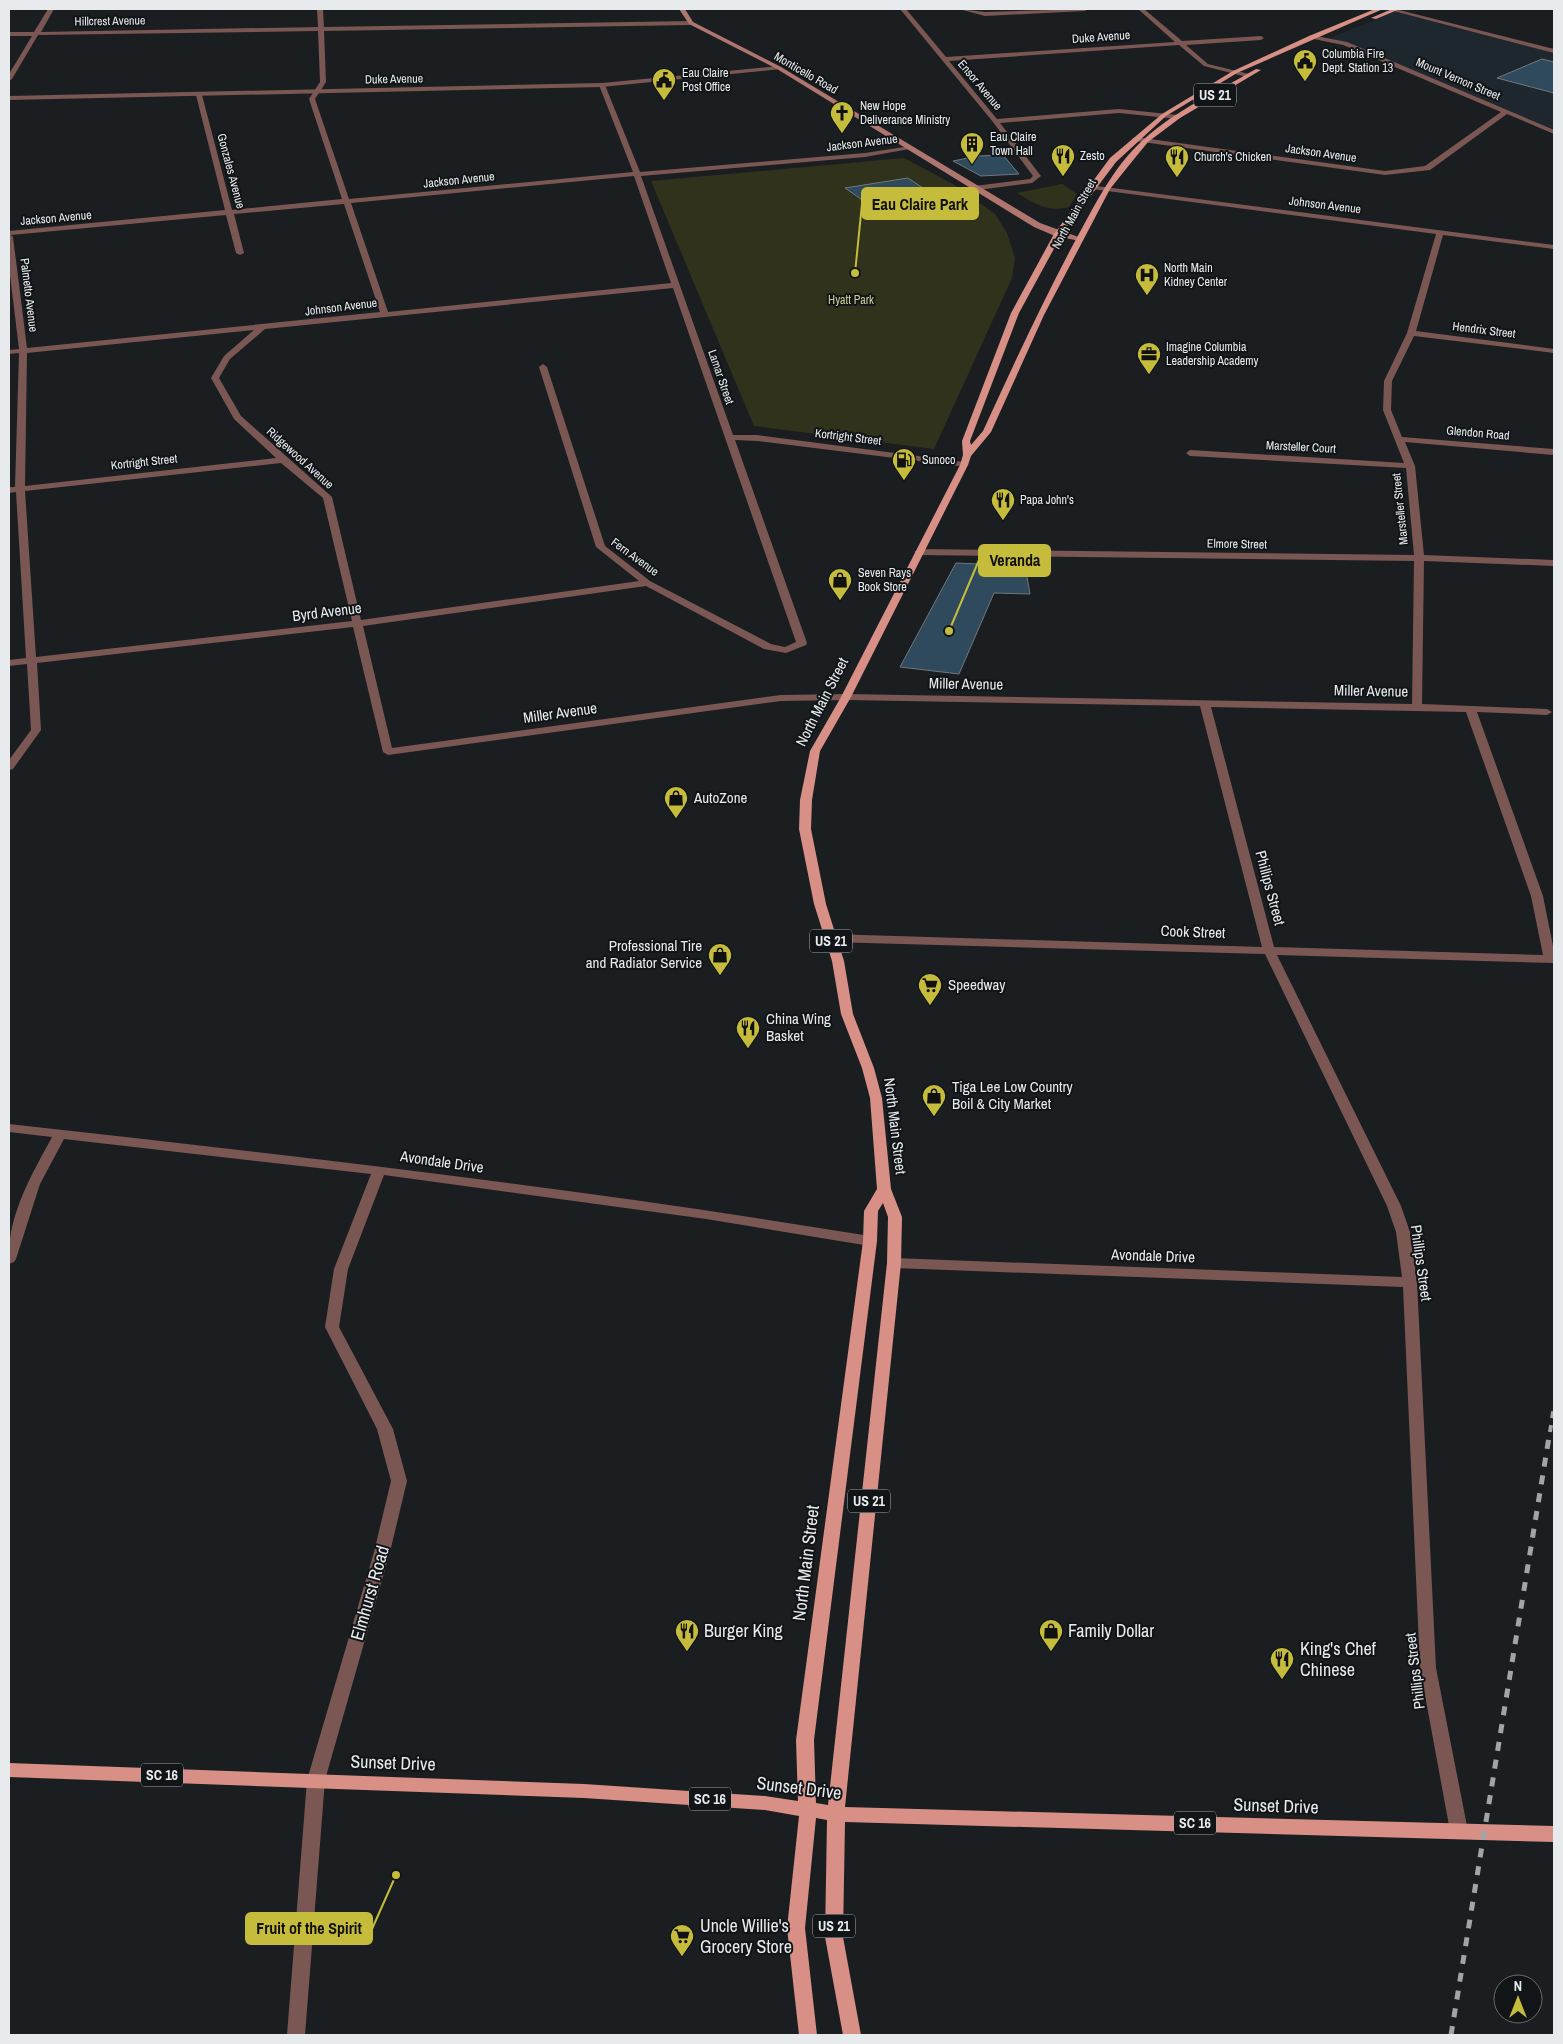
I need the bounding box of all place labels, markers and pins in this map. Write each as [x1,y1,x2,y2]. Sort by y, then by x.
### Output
place label: Columbia Fire Dept. Station 13 [1322,46,1393,76]
public building icon: Columbia Fire Dept. Station 13 [1292,48,1318,82]
place label: Eau Claire Post Office [682,65,731,95]
public building icon: Eau Claire Post Office [651,67,677,101]
place label: New Hope Deliverance Ministry [860,98,950,128]
church icon: New Hope Deliverance Ministry [829,100,855,134]
place label: Eau Claire Town Hall [990,129,1037,159]
building icon: Eau Claire Town Hall [959,131,985,165]
restaurant icon: Zesto [1050,143,1076,177]
restaurant icon: Church's Chicken [1164,144,1190,178]
place label: Zesto [1080,148,1105,164]
place label: Church's Chicken [1194,149,1271,165]
callout: Eau Claire Park [862,188,978,219]
place label: North Main Kidney Center [1164,260,1228,290]
hospital icon: North Main Kidney Center [1134,262,1160,296]
place label: Imagine Columbia Leadership Academy [1166,339,1259,369]
office icon: Imagine Columbia Leadership Academy [1136,341,1162,375]
fuel station icon: Sunoco [891,447,917,481]
place label: Sunoco [922,452,955,468]
restaurant icon: Papa John's [990,487,1016,521]
place label: Papa John's [1020,492,1074,508]
callout: Veranda [979,545,1050,576]
place label: Seven Rays Book Store [858,565,911,595]
shop icon: Seven Rays Book Store [827,567,853,601]
shop icon: AutoZone [663,785,689,819]
place label: AutoZone [693,787,748,808]
place label: Professional Tire and Radiator Service [586,935,702,973]
shop icon: Professional Tire and Radiator Service [707,942,733,976]
supermarket icon: Speedway [917,972,943,1006]
place label: Speedway [948,974,1006,995]
place label: China Wing Basket [766,1008,831,1046]
restaurant icon: China Wing Basket [735,1015,761,1049]
place label: Tiga Lee Low Country Boil & City Market [952,1076,1074,1114]
shop icon: Tiga Lee Low Country Boil & City Market [921,1083,947,1117]
restaurant icon: Burger King [674,1618,700,1652]
place label: Burger King [704,1618,784,1643]
shop icon: Family Dollar [1038,1618,1064,1652]
place label: Family Dollar [1068,1618,1154,1643]
place label: King's Chef Chinese [1300,1636,1377,1682]
restaurant icon: King's Chef Chinese [1269,1646,1295,1680]
callout: Fruit of the Spirit [246,1913,372,1944]
place label: Uncle Willie's Grocery Store [700,1913,792,1959]
supermarket icon: Uncle Willie's Grocery Store [669,1923,695,1957]

